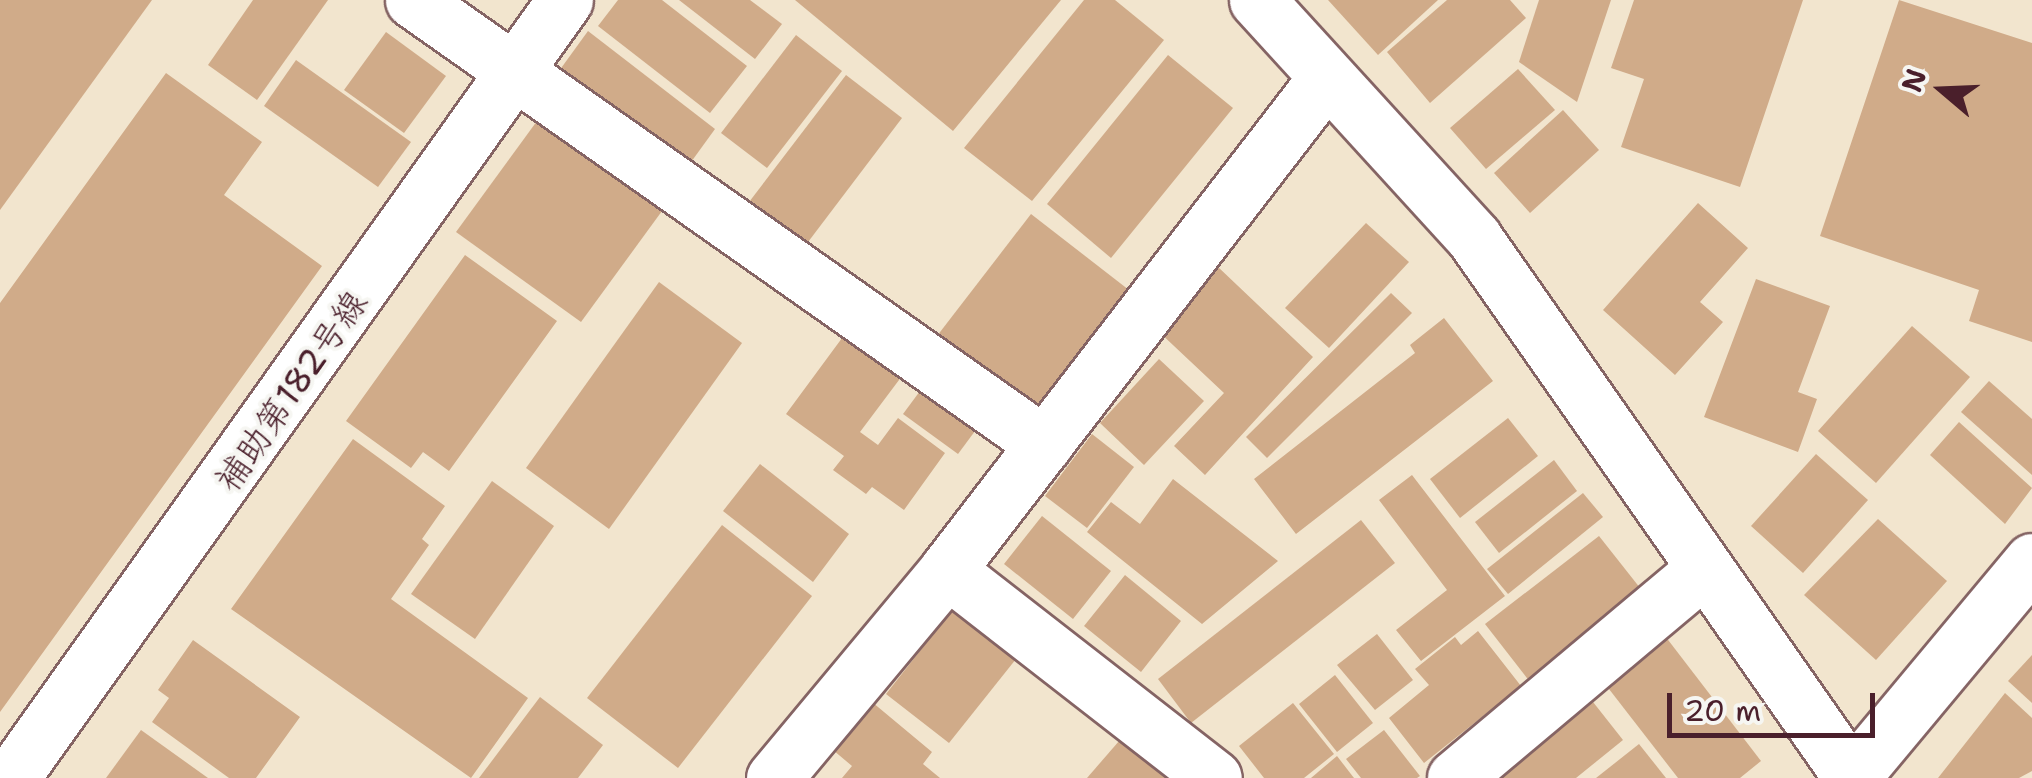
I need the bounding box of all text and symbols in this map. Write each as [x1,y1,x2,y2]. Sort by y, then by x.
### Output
north arrow [1892,40,1992,140]
text: N [1892,64,1935,97]
street label: 補助第182号線 [206,282,376,500]
scale bar [1672,673,1880,735]
text: 20 m [1684,690,1761,731]

